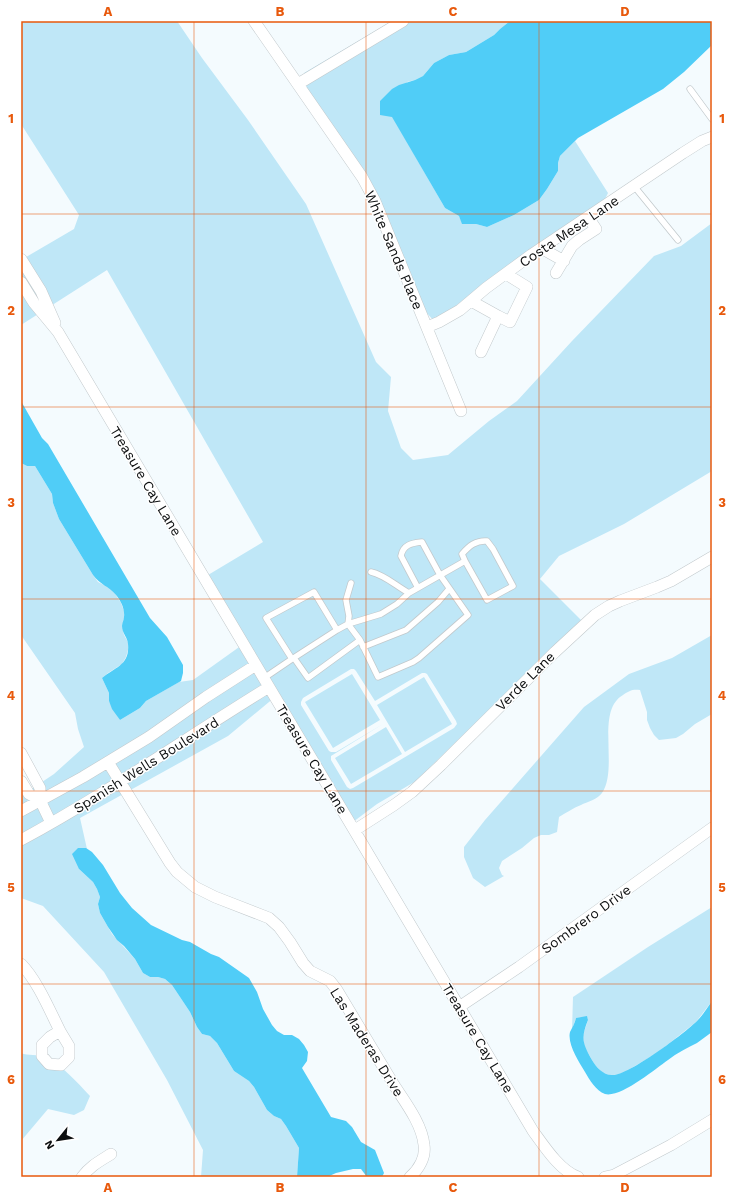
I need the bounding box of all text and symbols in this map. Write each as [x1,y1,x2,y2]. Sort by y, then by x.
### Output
text: A [104,4,113,19]
text: B [276,4,285,19]
text: C [449,4,458,19]
text: D [620,4,630,19]
text: 1 [8,111,14,126]
text: 1 [719,111,725,126]
street label: White Sands Place [362,188,426,312]
street label: Costa Mesa Lane [516,192,622,270]
text: 2 [7,303,15,318]
text: 2 [718,303,726,318]
street label: Treasure Cay Lane [107,423,185,539]
text: 3 [7,495,15,510]
text: 3 [718,495,726,510]
street label: Verde Lane [492,648,558,714]
text: 4 [7,688,16,703]
text: 4 [718,688,727,703]
street label: Treasure Cay Lane [273,701,351,817]
street label: Spanish Wells Boulevard [71,714,221,816]
text: 5 [7,880,15,895]
text: 5 [718,880,726,895]
street label: Sombrero Drive [538,881,634,957]
street label: Treasure Cay Lane [439,980,517,1096]
street label: Las Maderas Drive [327,985,407,1099]
text: 6 [7,1072,15,1087]
text: 6 [718,1072,726,1087]
north arrow [38,1120,78,1160]
text: N [42,1138,57,1152]
text: A [104,1180,113,1195]
text: B [276,1180,285,1195]
text: C [449,1180,458,1195]
text: D [620,1180,630,1195]

